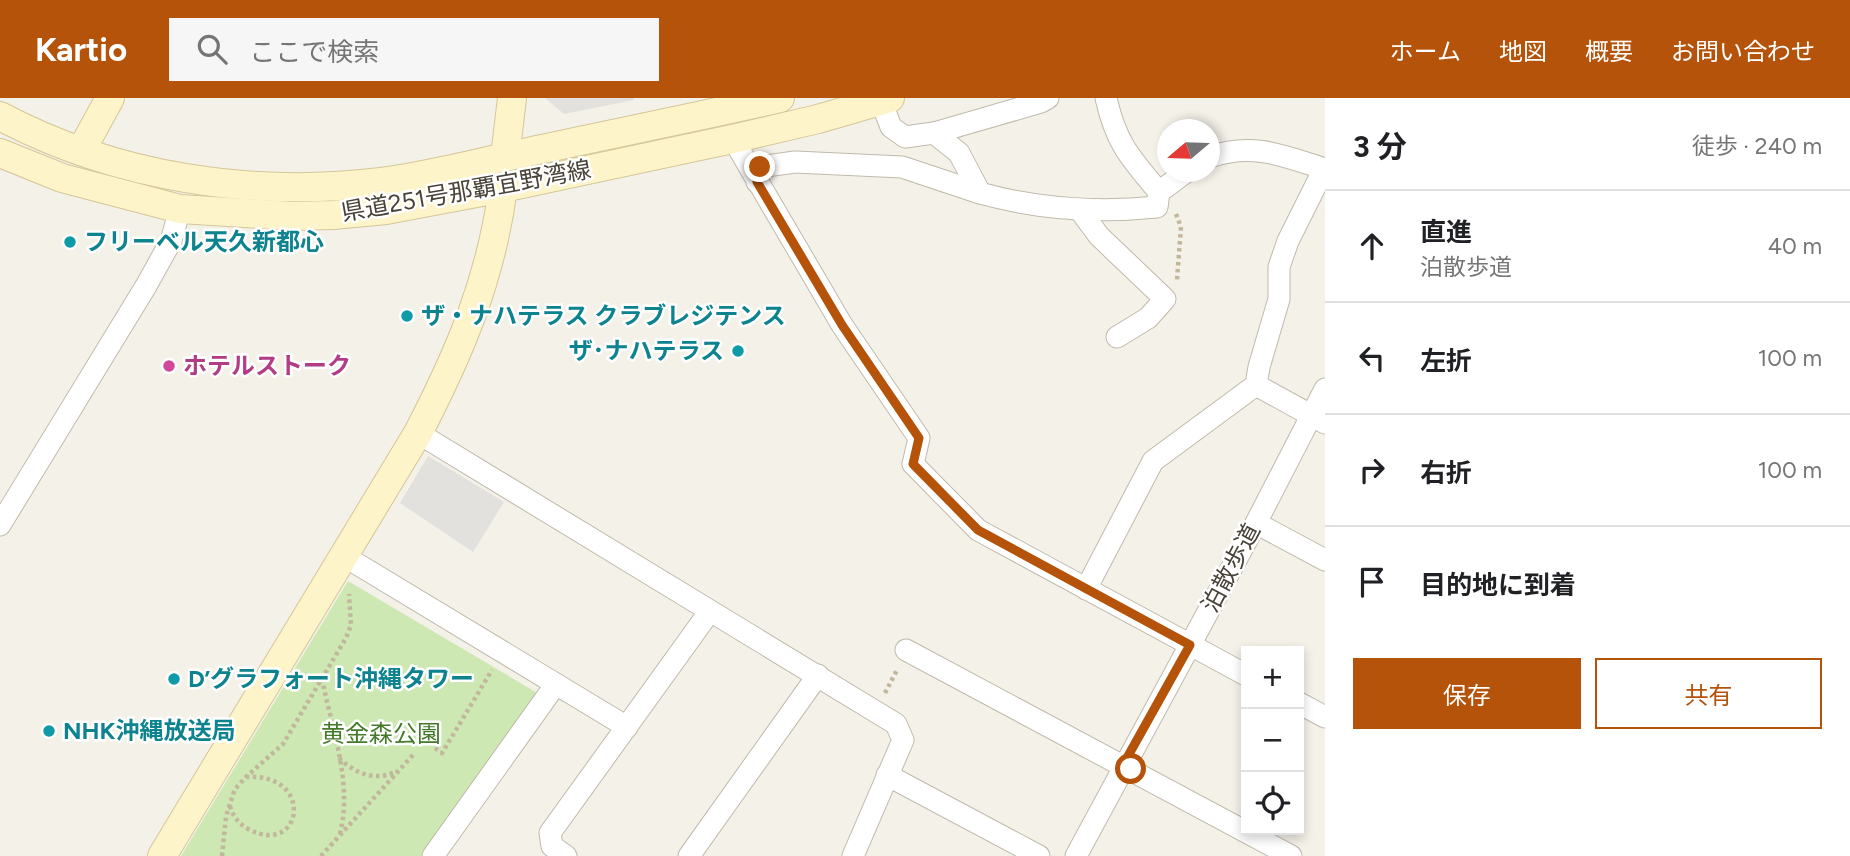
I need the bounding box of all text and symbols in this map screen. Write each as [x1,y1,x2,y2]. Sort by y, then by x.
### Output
search box [169,18,659,81]
text: Kartio [35,30,127,69]
icon: search [193,30,231,68]
text: ここで検索 [249,36,379,68]
text: ホーム [1390,37,1461,66]
text: 地図 [1499,37,1547,66]
text: 概要 [1585,37,1633,66]
text: お問い合わせ [1671,37,1815,66]
north arrow [1157,119,1220,182]
text: 3 分 [1353,128,1407,165]
text: 徒歩 · 240 m [1692,132,1822,160]
route end [744,151,775,182]
street label: 県道251号那覇宜野湾線 [339,154,593,227]
text: 直進 [1420,216,1472,248]
place label: フリーベル天久新都心 [84,227,324,256]
icon: ahead [1353,227,1391,265]
text: 40 m [1768,232,1822,260]
marker: フリーベル天久新都心 [62,234,78,250]
text: 泊散歩道 [1420,253,1512,281]
place label: ザ・ナハテラス クラブレジテンス [421,301,786,330]
marker: ザ・ナハテラス クラブレジテンス [399,308,415,324]
place label: ザ･ナハテラス [568,336,724,365]
icon: left [1353,339,1391,377]
marker: ザ･ナハテラス [730,343,746,359]
text: 100 m [1758,344,1822,372]
text: 左折 [1420,345,1472,377]
place label: ホテルストーク [183,351,351,380]
marker: ホテルストーク [161,358,177,374]
icon: right [1353,451,1391,489]
text: 100 m [1758,456,1822,484]
text: 右折 [1420,457,1472,489]
street label: 泊散歩道 [1195,519,1266,617]
icon: arrive [1353,563,1391,601]
text: 目的地に到着 [1420,569,1576,601]
map controls [1241,646,1304,835]
button: + [1241,646,1304,709]
button: 保存 [1353,658,1581,729]
button: 共有 [1595,658,1822,729]
place label: D’グラフォート沖縄タワー [188,664,474,693]
marker: D’グラフォート沖縄タワー [166,671,182,687]
button: − [1241,709,1304,772]
place label: NHK沖縄放送局 [63,716,236,745]
park label: 黄金森公園 [321,719,441,748]
marker: NHK沖縄放送局 [41,723,57,739]
route start [1115,753,1146,784]
button: locate [1241,772,1304,835]

